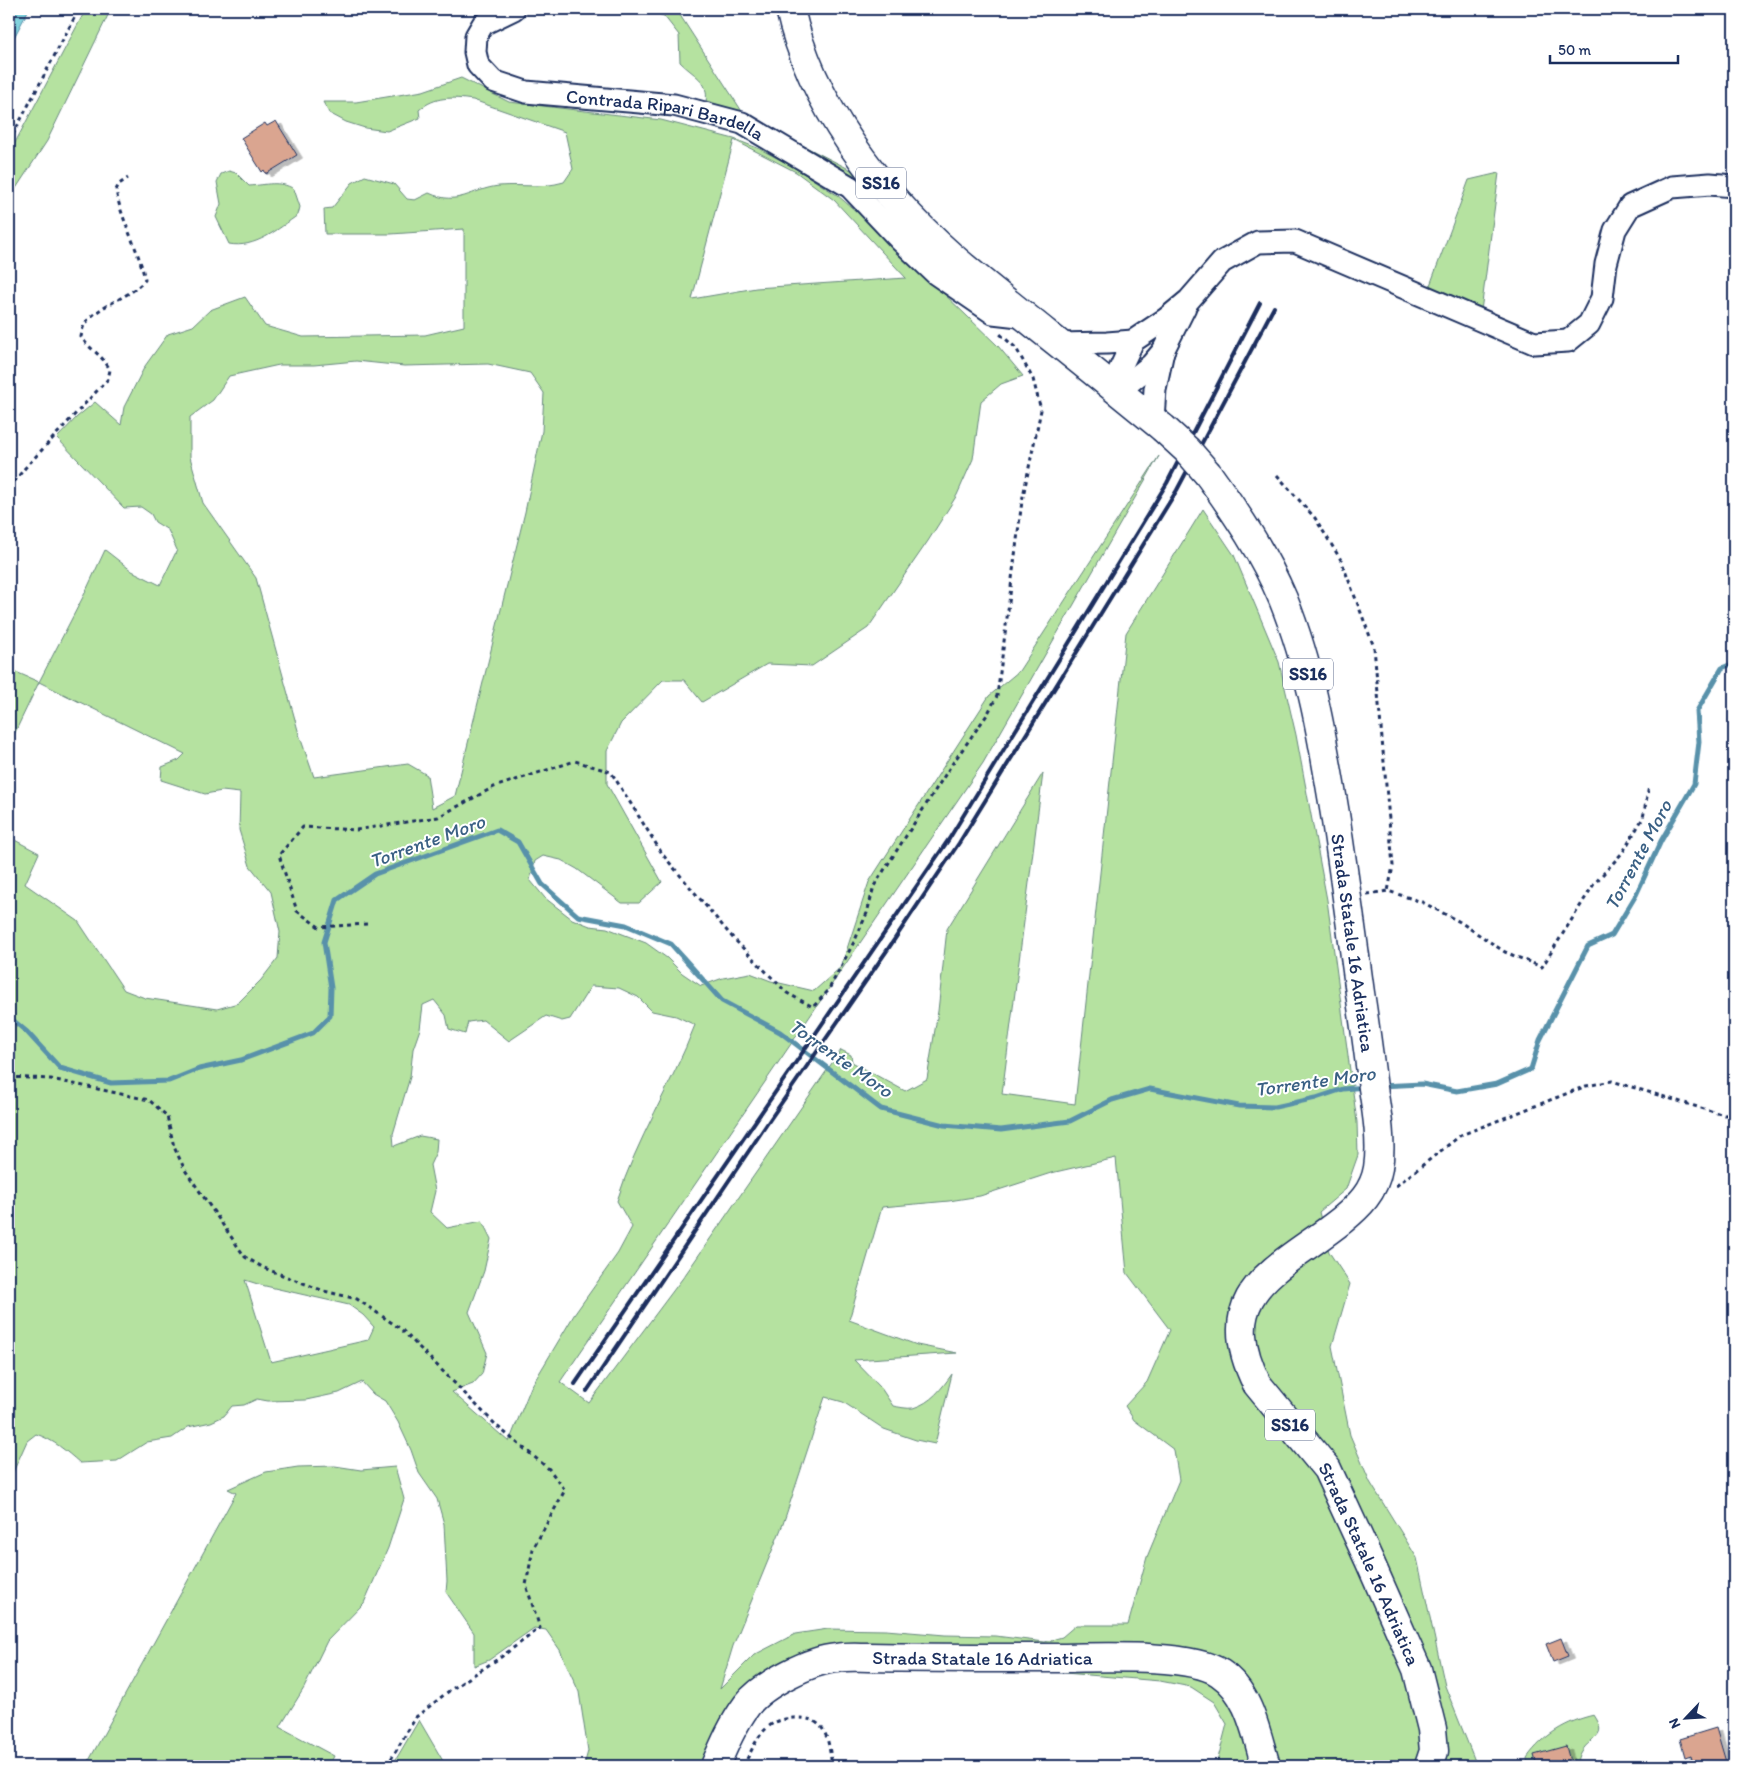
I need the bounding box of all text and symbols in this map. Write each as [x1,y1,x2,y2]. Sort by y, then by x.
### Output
scale bar [1550,32,1678,64]
text: 50 m [1558,41,1591,59]
street label: Contrada Ripari Bardella [565,84,769,145]
road number: SS16 [856,168,906,198]
road number: SS16 [1283,659,1333,690]
water label: Torrente Moro [1599,795,1677,914]
water label: Torrente Moro [366,809,489,873]
street label: Strada Statale 16 Adriatica [1327,832,1380,1054]
water label: Torrente Moro [785,1013,898,1103]
water label: Torrente Moro [1253,1061,1377,1101]
road number: SS16 [1265,1410,1315,1440]
street label: Strada Statale 16 Adriatica [1314,1457,1425,1669]
street label: Strada Statale 16 Adriatica [872,1646,1093,1670]
north arrow [1660,1692,1710,1742]
text: N [1665,1715,1684,1731]

